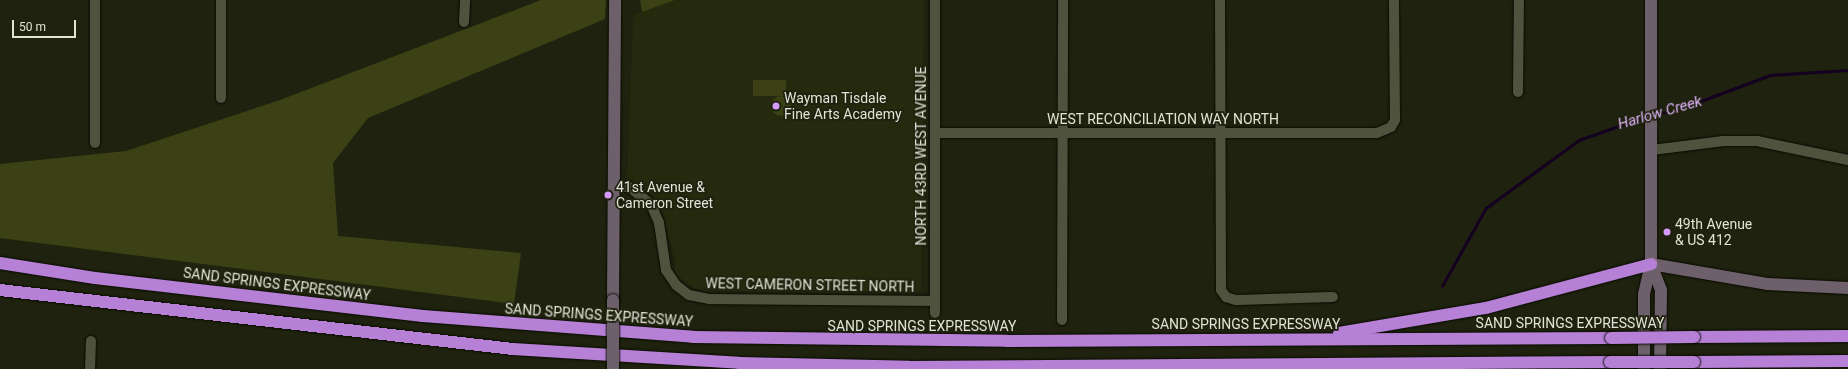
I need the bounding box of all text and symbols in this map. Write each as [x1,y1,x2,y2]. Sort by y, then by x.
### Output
scale bar [14,12,78,38]
text: 50 m [19,20,46,34]
street label: NORTH 43RD WEST AVENUE [913,66,929,246]
place label: Wayman Tisdale Fine Arts Academy [784,90,902,122]
water label: Harlow Creek [1616,92,1704,134]
marker: Wayman Tisdale Fine Arts Academy [771,101,781,111]
street label: WEST RECONCILIATION WAY NORTH [1047,111,1279,127]
place label: 41st Avenue & Cameron Street [616,179,713,212]
marker: 41st Avenue & Cameron Street [603,190,613,200]
place label: 49th Avenue & US 412 [1675,216,1752,248]
marker: 49th Avenue & US 412 [1662,227,1672,237]
street label: SAND SPRINGS EXPRESSWAY [182,264,372,304]
street label: WEST CAMERON STREET NORTH [705,275,915,295]
street label: SAND SPRINGS EXPRESSWAY [504,300,694,330]
street label: SAND SPRINGS EXPRESSWAY [1476,315,1664,331]
street label: SAND SPRINGS EXPRESSWAY [1152,316,1340,332]
street label: SAND SPRINGS EXPRESSWAY [828,318,1016,334]

